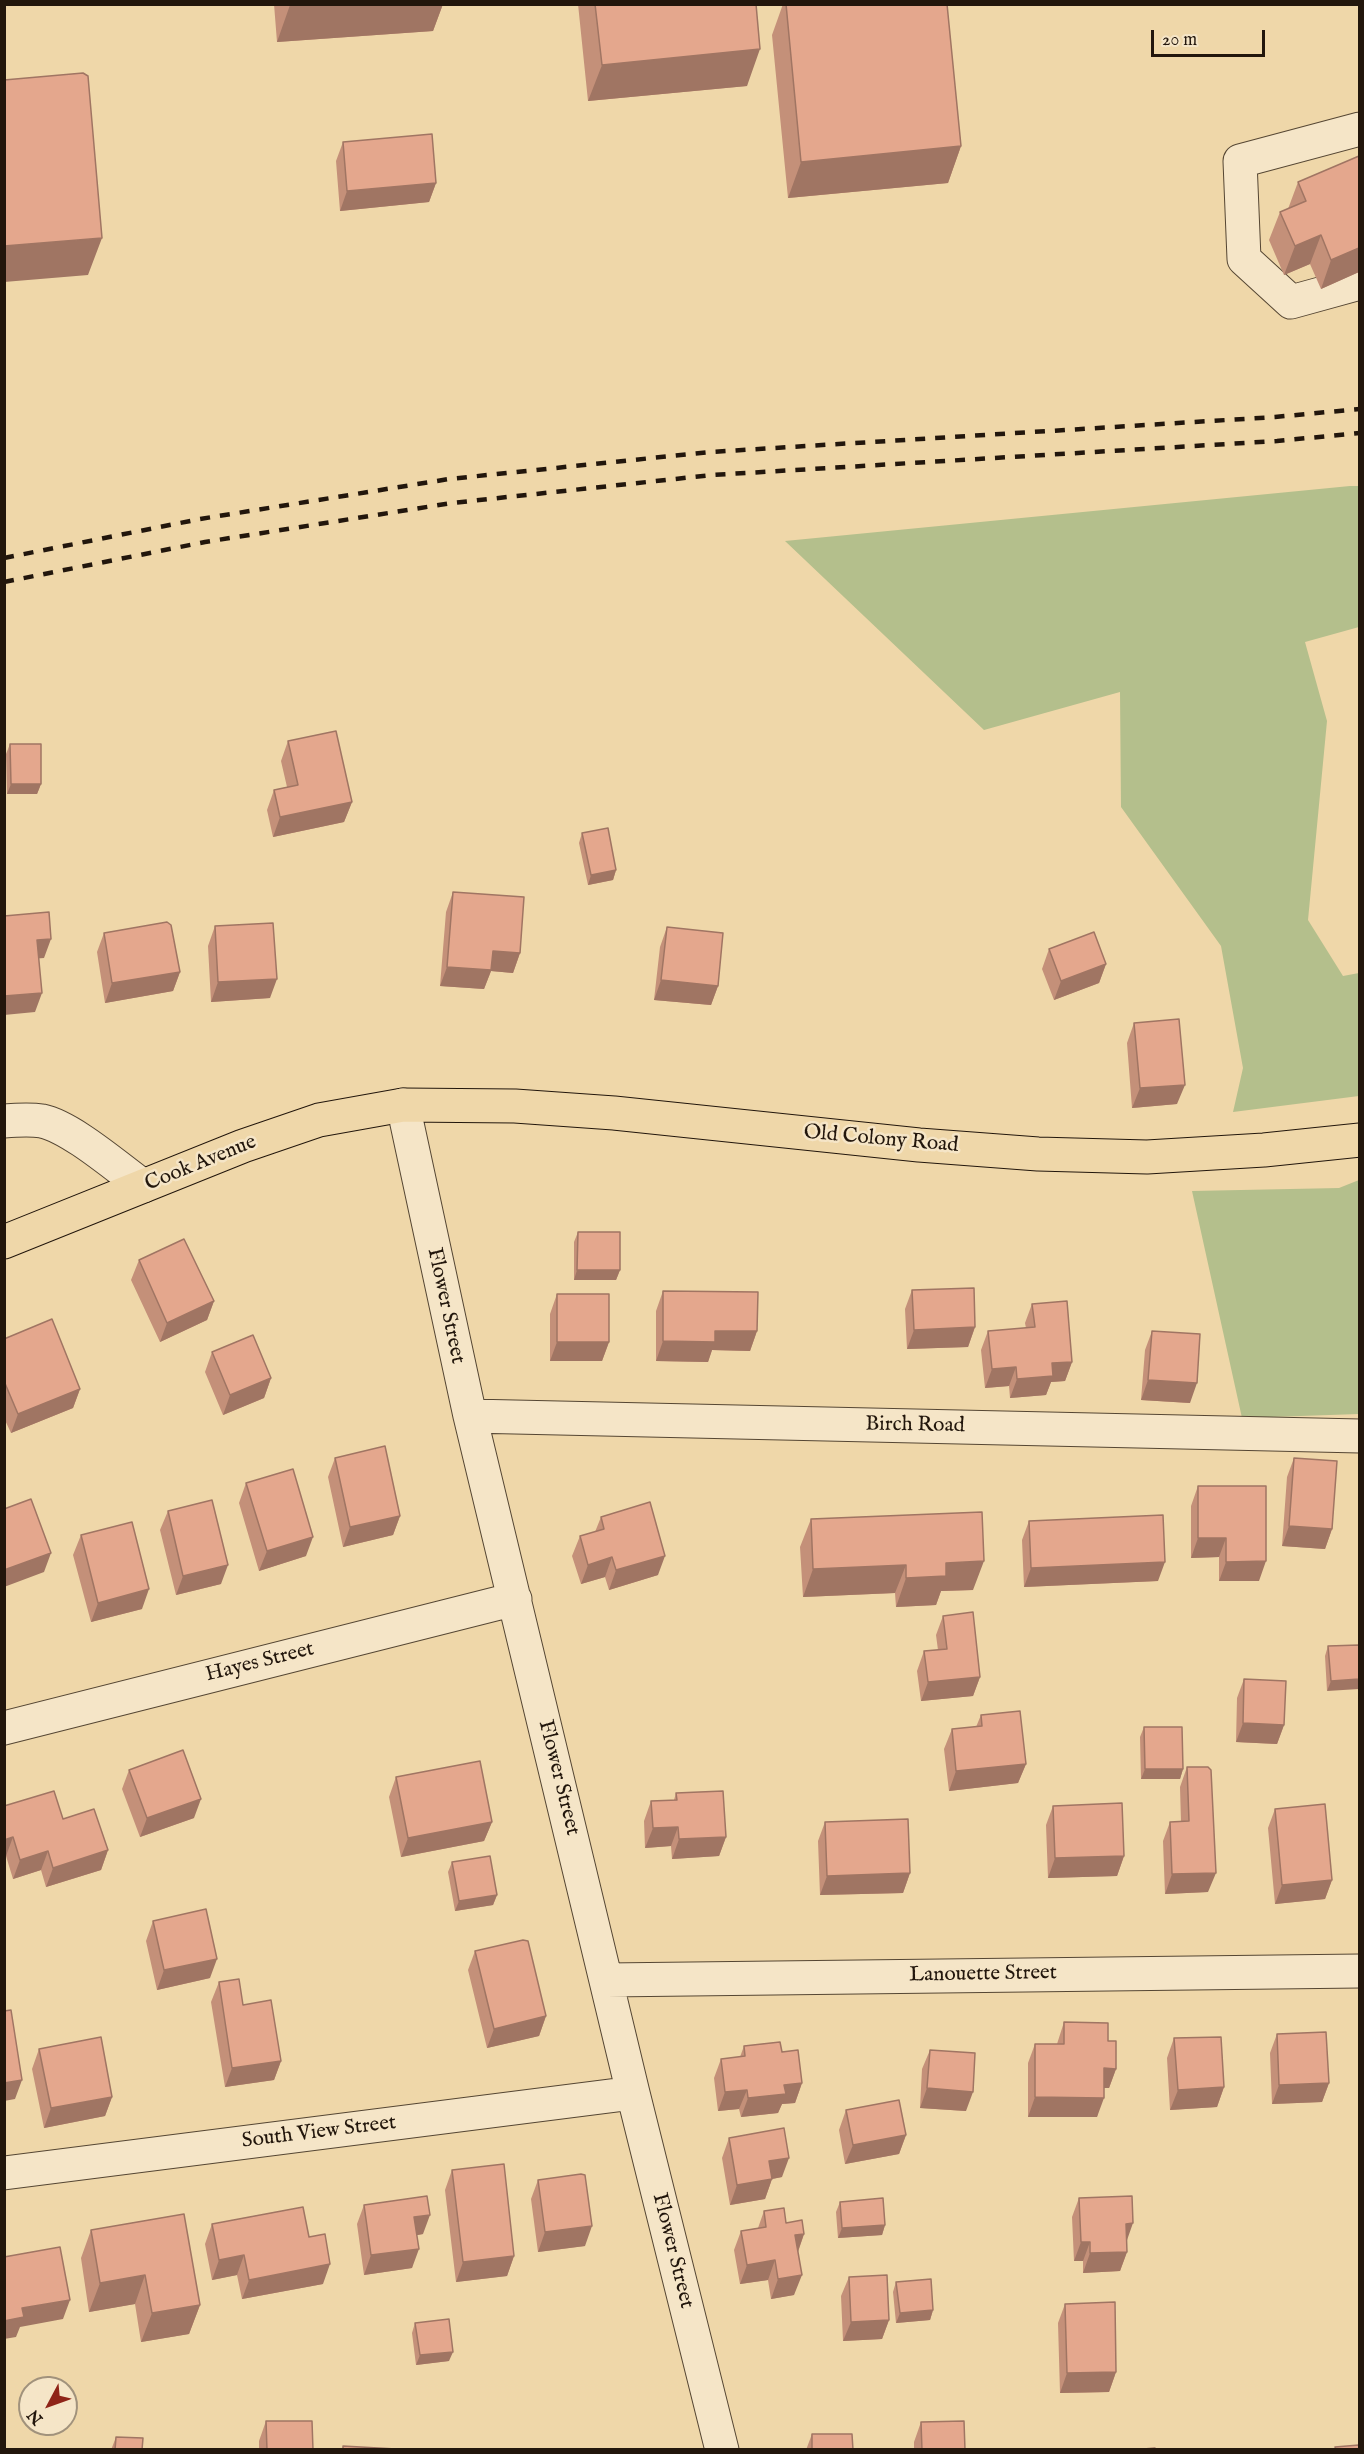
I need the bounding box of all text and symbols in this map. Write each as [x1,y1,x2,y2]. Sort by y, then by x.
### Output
scale bar [1154,18,1268,56]
text: 20 m [1162,29,1197,52]
street label: Old Colony Road [802,1121,960,1159]
street label: Cook Avenue [142,1130,260,1198]
street label: Flower Street [420,1246,470,1366]
street label: Birch Road [865,1413,965,1439]
street label: Hayes Street [203,1637,317,1689]
street label: Flower Street [532,1718,584,1838]
street label: Lanouette Street [909,1961,1057,1989]
street label: South View Street [240,2111,398,2155]
street label: Flower Street [646,2191,698,2311]
north arrow [18,2376,78,2436]
text: N [24,2405,48,2428]

